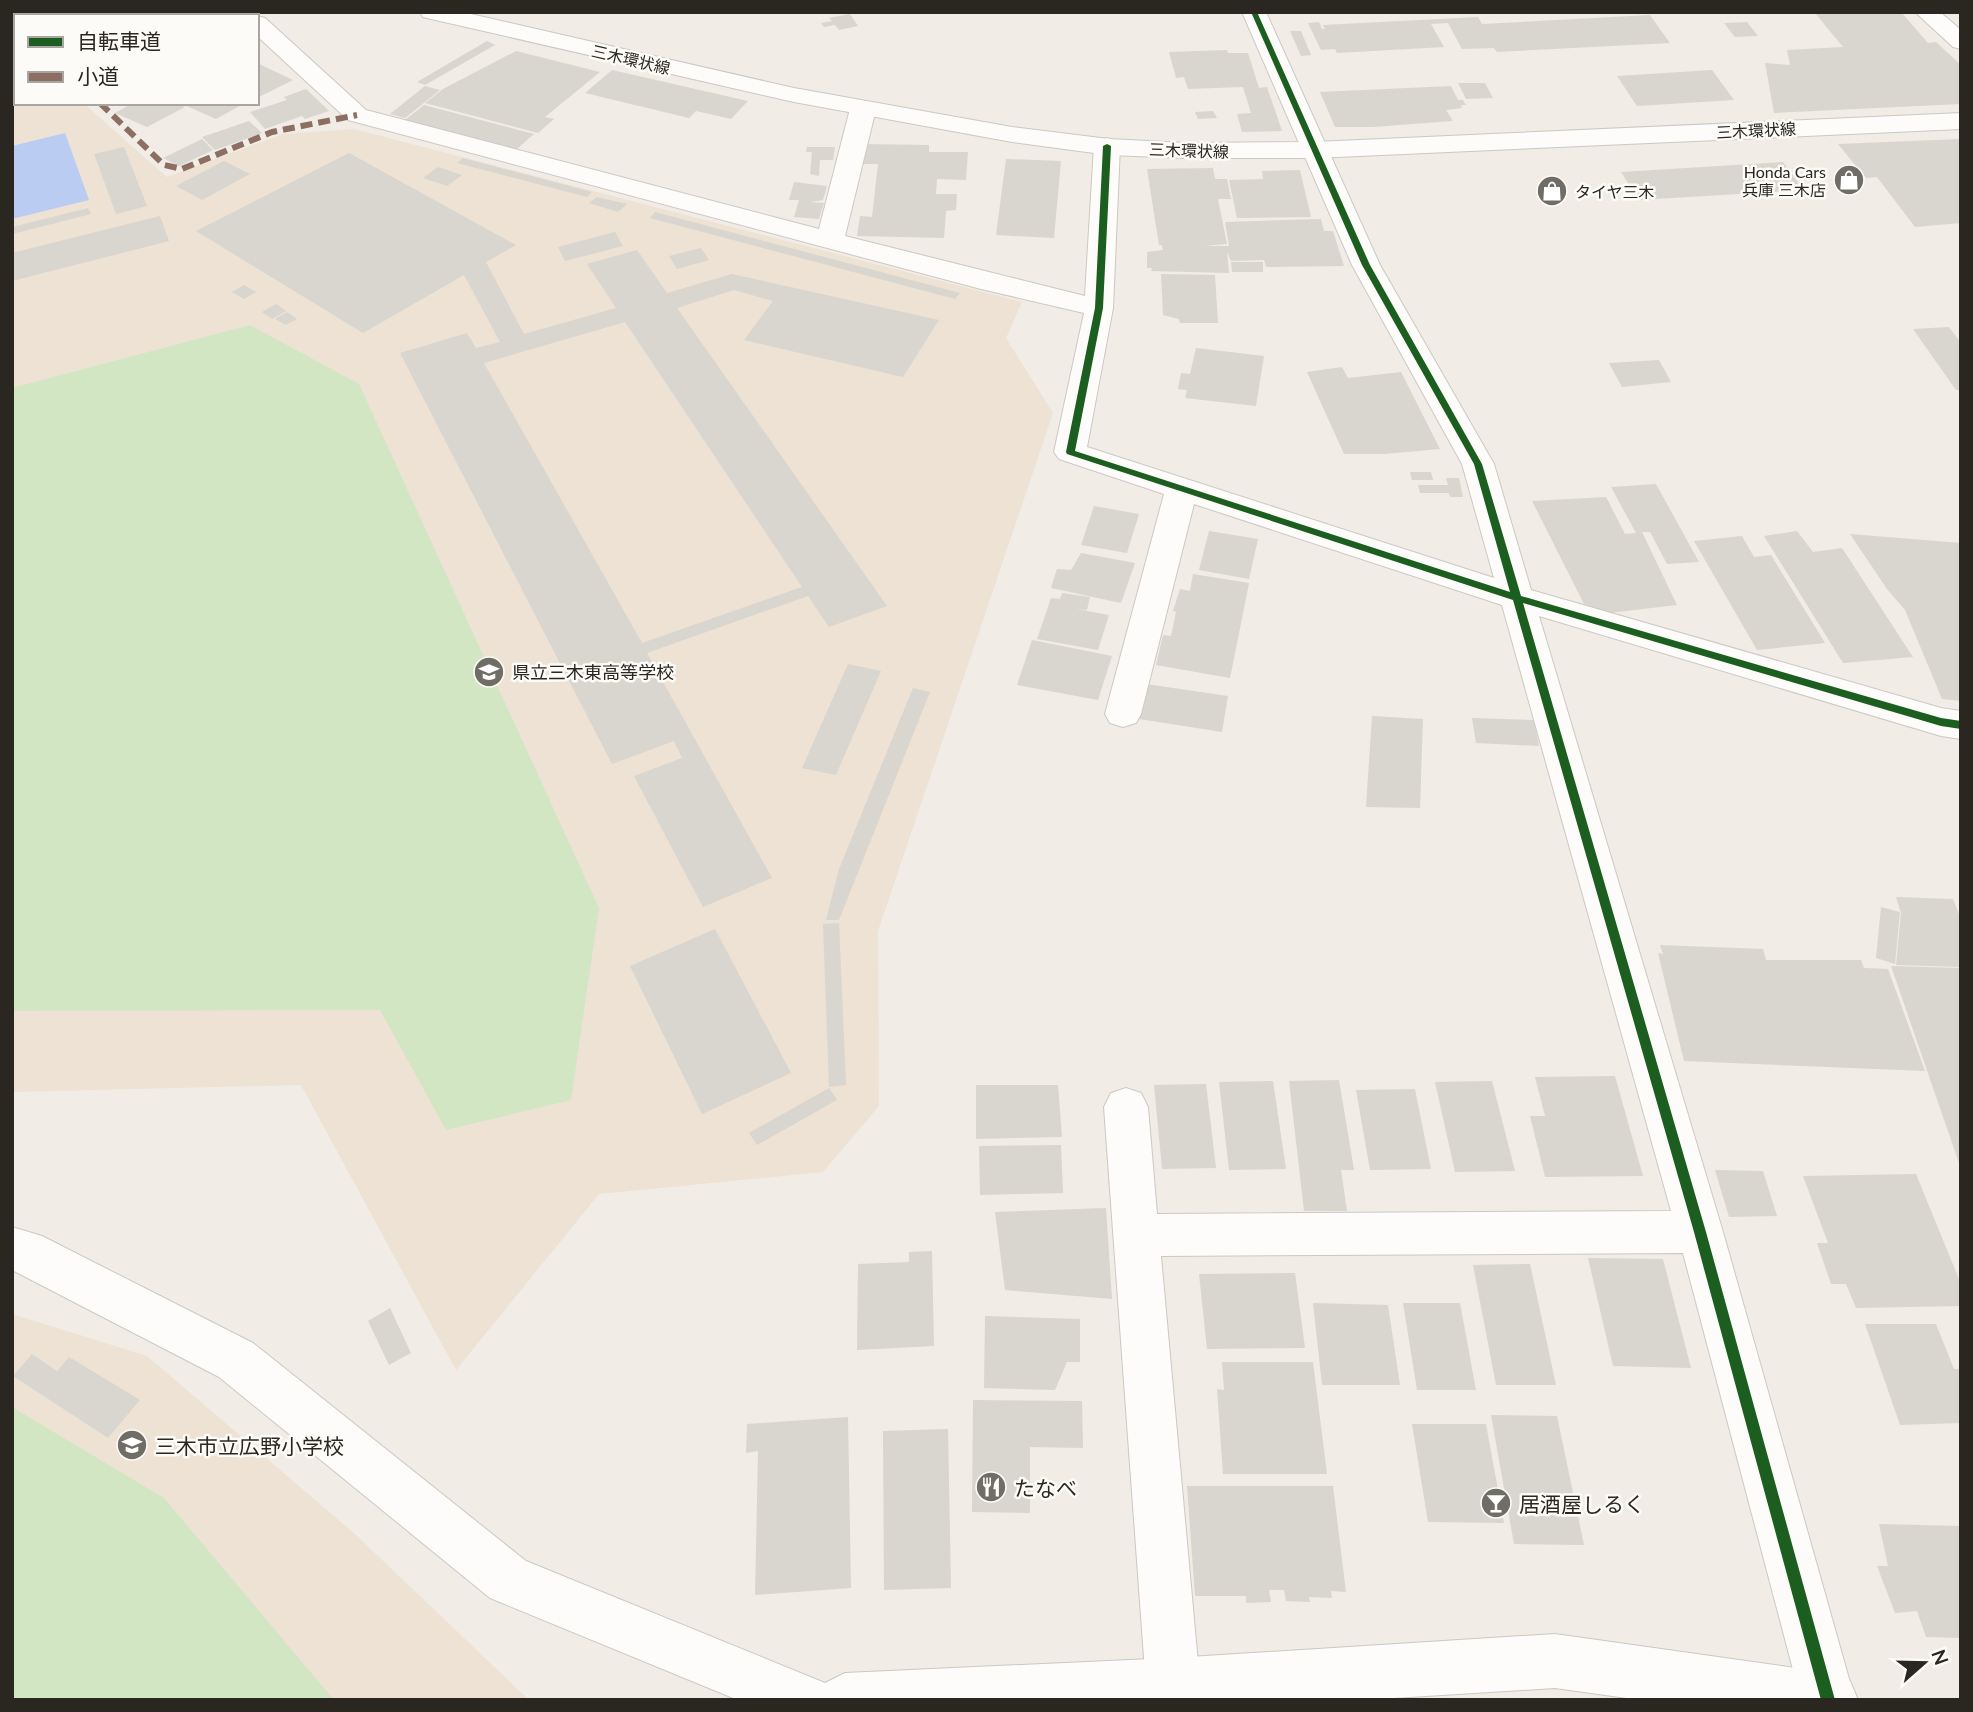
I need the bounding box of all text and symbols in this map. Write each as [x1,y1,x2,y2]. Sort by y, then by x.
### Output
legend [14,14,259,105]
text: 自転車道 [77,28,161,53]
street label: 三木環状線 [590,41,672,77]
text: 小道 [77,63,119,88]
street label: 三木環状線 [1716,118,1796,142]
street label: 三木環状線 [1149,139,1229,161]
place label: Honda Cars 兵庫 三木店 [1742,162,1826,199]
shop icon: Honda Cars 兵庫 三木店 [1832,163,1866,197]
shop icon: タイヤ三木 [1535,174,1569,208]
place label: タイヤ三木 [1575,182,1655,201]
school or university icon: 県立三木東高等学校 [472,655,506,689]
place label: 県立三木東高等学校 [512,661,674,683]
school or university icon: 三木市立広野小学校 [115,1428,149,1462]
place label: 三木市立広野小学校 [155,1433,344,1458]
restaurant icon: たなべ [974,1470,1008,1504]
place label: たなべ [1014,1475,1077,1500]
bar icon: 居酒屋しるく [1479,1486,1513,1520]
place label: 居酒屋しるく [1519,1491,1645,1516]
north arrow [1889,1628,1959,1698]
text: N [1927,1646,1954,1668]

